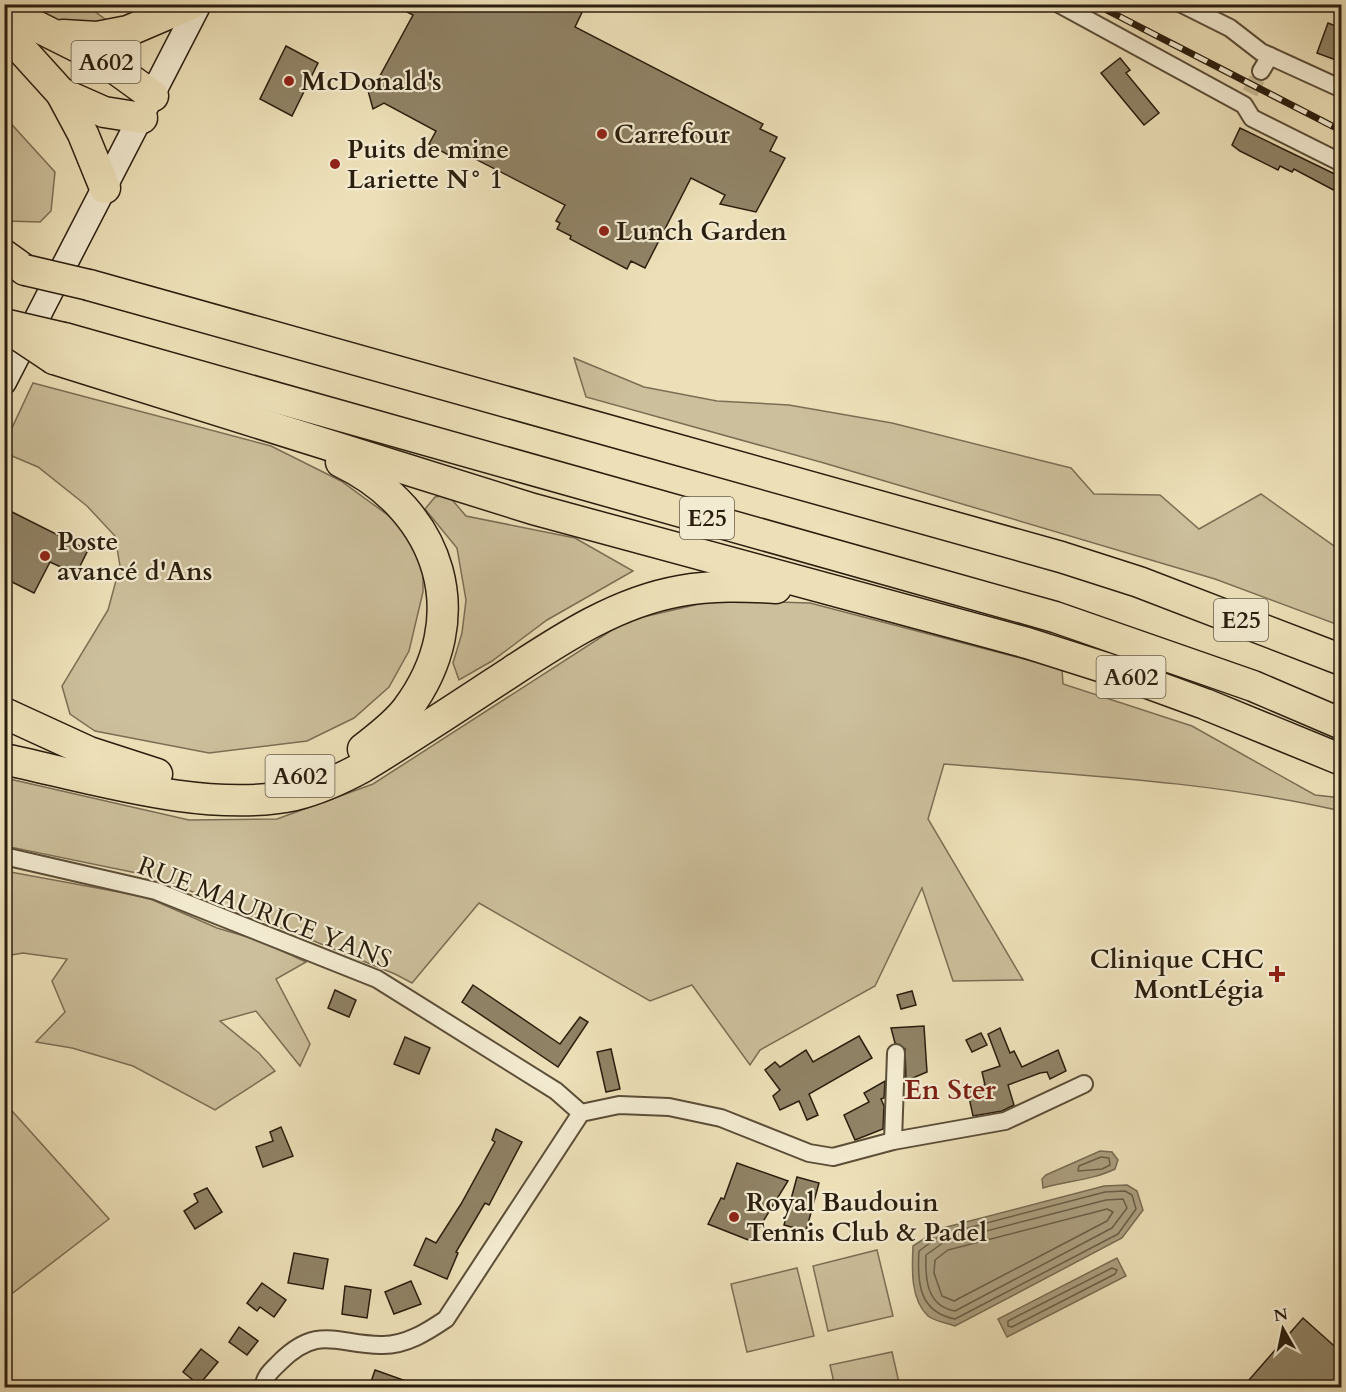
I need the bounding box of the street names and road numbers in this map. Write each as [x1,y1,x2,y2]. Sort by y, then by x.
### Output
road number: A602 [72,41,140,83]
road number: E25 [680,497,734,539]
road number: E25 [1214,599,1268,641]
road number: A602 [1096,656,1166,698]
road number: A602 [266,755,334,797]
street label: RUE MAURICE YANS [133,848,397,977]

